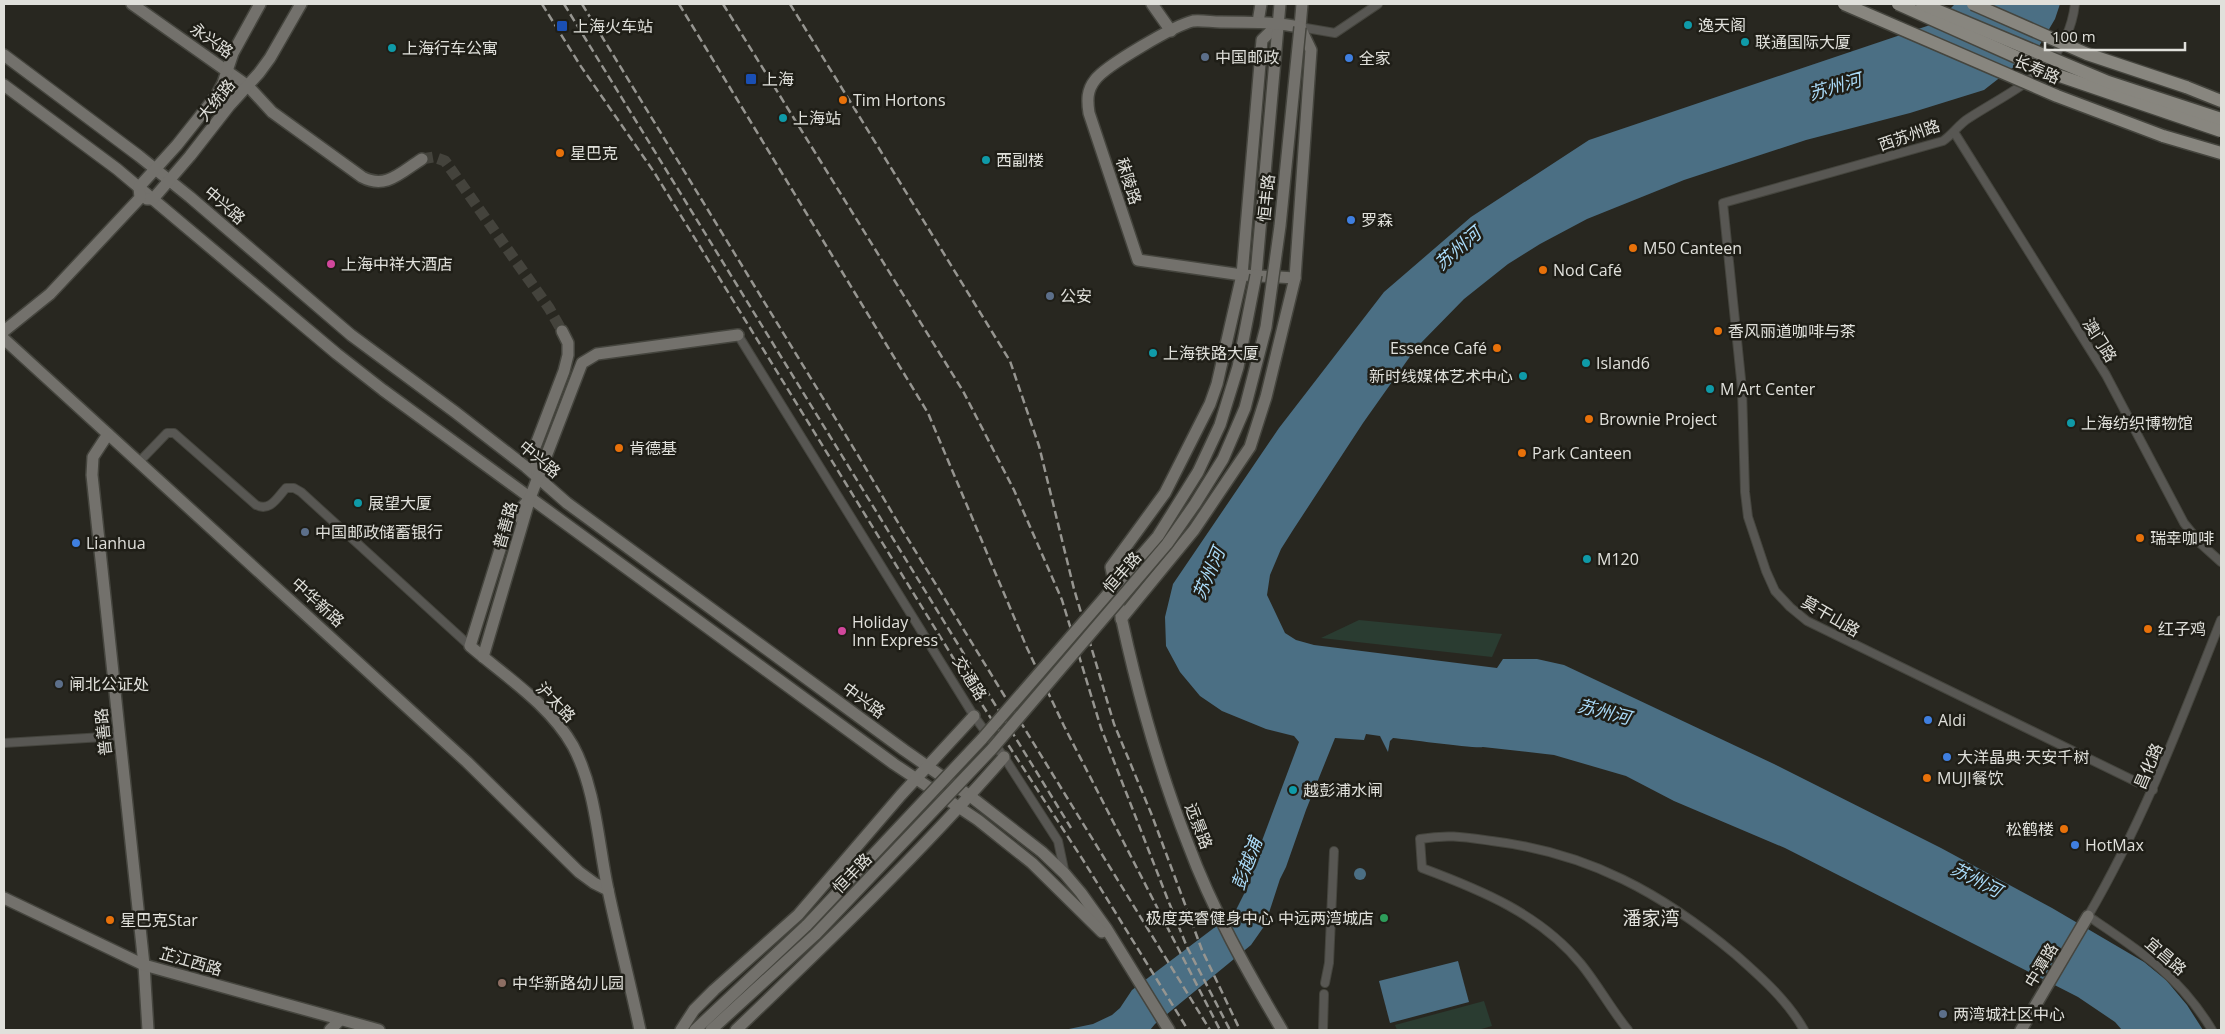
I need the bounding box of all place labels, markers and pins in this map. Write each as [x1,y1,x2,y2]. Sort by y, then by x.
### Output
place label: 逸天阁 [1698,14,1746,36]
place label: 上海火车站 [573,15,653,37]
marker: 上海火车站 [555,19,569,33]
marker: 逸天阁 [1682,19,1694,31]
place label: 联通国际大厦 [1755,31,1851,53]
marker: 联通国际大厦 [1739,36,1751,48]
place label: 上海行车公寓 [402,37,498,59]
marker: 上海行车公寓 [386,42,398,54]
place label: 中国邮政 [1215,46,1279,68]
place label: 全家 [1359,47,1391,69]
marker: 中国邮政 [1199,51,1211,63]
marker: 全家 [1343,52,1355,64]
place label: 上海 [762,68,794,90]
marker: 上海 [744,72,758,86]
place label: Tim Hortons [853,89,946,111]
marker: Tim Hortons [837,94,849,106]
place label: 上海站 [793,107,841,129]
marker: 上海站 [777,112,789,124]
place label: 星巴克 [570,142,618,164]
marker: 星巴克 [554,147,566,159]
place label: 西副楼 [996,149,1044,171]
marker: 西副楼 [980,154,992,166]
place label: 罗森 [1361,209,1393,231]
marker: 罗森 [1345,214,1357,226]
place label: M50 Canteen [1643,237,1742,259]
marker: M50 Canteen [1627,242,1639,254]
place label: 上海中祥大酒店 [341,253,453,275]
marker: 上海中祥大酒店 [325,258,337,270]
place label: Nod Café [1553,259,1622,281]
marker: Nod Café [1537,264,1549,276]
place label: 公安 [1060,285,1092,307]
marker: 公安 [1044,290,1056,302]
place label: 香风丽道咖啡与茶 [1728,320,1856,342]
marker: 香风丽道咖啡与茶 [1712,325,1724,337]
place label: Essence Café [1390,337,1487,359]
place label: 上海铁路大厦 [1163,342,1259,364]
marker: Essence Café [1491,342,1503,354]
marker: 上海铁路大厦 [1147,347,1159,359]
place label: Island6 [1596,352,1650,374]
marker: Island6 [1580,357,1592,369]
place label: 新时线媒体艺术中心 [1369,365,1513,387]
marker: 新时线媒体艺术中心 [1517,370,1529,382]
place label: M Art Center [1720,378,1816,400]
marker: M Art Center [1704,383,1716,395]
place label: Brownie Project [1599,408,1717,430]
place label: 上海纺织博物馆 [2081,412,2193,434]
marker: Brownie Project [1583,413,1595,425]
marker: 上海纺织博物馆 [2065,417,2077,429]
place label: 肯德基 [629,437,677,459]
marker: 肯德基 [613,442,625,454]
place label: Park Canteen [1532,442,1632,464]
marker: Park Canteen [1516,447,1528,459]
place label: 展望大厦 [368,492,432,514]
marker: 展望大厦 [352,497,364,509]
place label: 中国邮政储蓄银行 [315,521,443,543]
marker: 中国邮政储蓄银行 [299,526,311,538]
place label: 瑞幸咖啡 [2150,527,2214,549]
place label: Lianhua [86,532,146,554]
marker: 瑞幸咖啡 [2134,532,2146,544]
marker: Lianhua [70,537,82,549]
place label: M120 [1597,548,1639,570]
marker: M120 [1581,553,1593,565]
place label: Holiday Inn Express [852,611,938,651]
place label: 红子鸡 [2158,618,2206,640]
marker: 红子鸡 [2142,623,2154,635]
marker: Holiday Inn Express [836,625,848,637]
place label: 闸北公证处 [69,673,149,695]
marker: 闸北公证处 [53,678,65,690]
place label: Aldi [1938,709,1966,731]
marker: Aldi [1922,714,1934,726]
place label: 大洋晶典·天安千树 [1957,746,2089,768]
marker: 大洋晶典·天安千树 [1941,751,1953,763]
place label: MUJI餐饮 [1937,767,2004,789]
marker: MUJI餐饮 [1921,772,1933,784]
place label: 越彭浦水闸 [1303,779,1383,801]
marker: 越彭浦水闸 [1287,784,1299,796]
place label: 松鹤楼 [2006,818,2054,840]
marker: 松鹤楼 [2058,823,2070,835]
place label: HotMax [2085,834,2144,856]
marker: HotMax [2069,839,2081,851]
place label: 极度英睿健身中心 中远两湾城店 [1146,907,1374,929]
place label: 星巴克Star [120,909,198,931]
marker: 极度英睿健身中心 中远两湾城店 [1378,912,1390,924]
marker: 星巴克Star [104,914,116,926]
place label: 中华新路幼儿园 [512,972,624,994]
marker: 中华新路幼儿园 [496,977,508,989]
place label: 两湾城社区中心 [1953,1003,2065,1025]
marker: 两湾城社区中心 [1937,1008,1949,1020]

